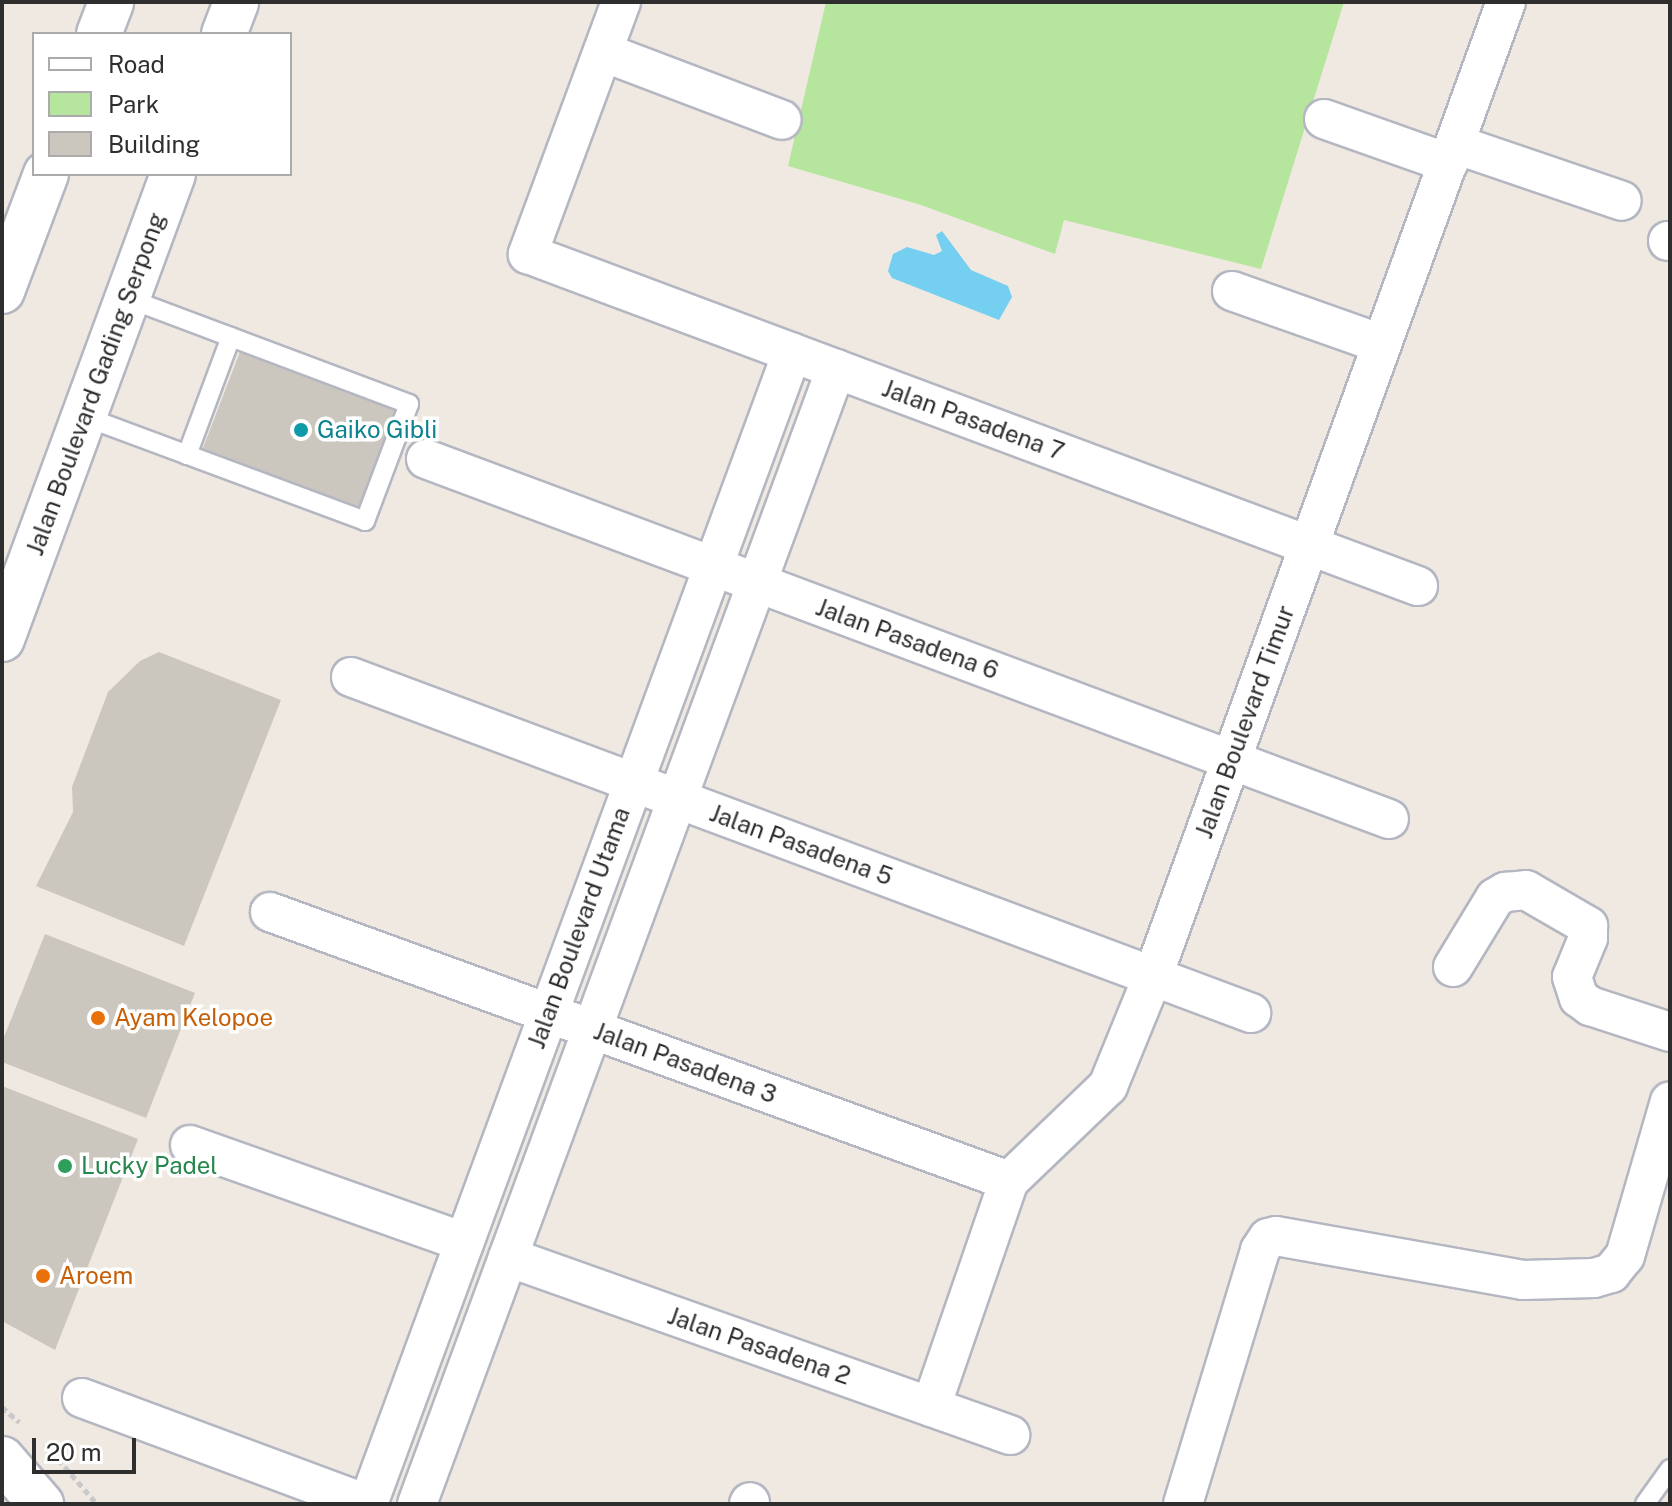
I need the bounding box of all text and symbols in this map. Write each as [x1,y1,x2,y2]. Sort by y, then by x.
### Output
legend [32,32,292,176]
text: Road [108,50,165,78]
text: Park [108,90,159,118]
text: Building [108,130,200,158]
street label: Jalan Boulevard Gading Serpong [20,209,172,559]
street label: Jalan Pasadena 7 [878,374,1068,466]
place label: Gaiko Gibli [317,416,437,444]
marker: Gaiko Gibli [292,421,310,439]
street label: Jalan Pasadena 6 [812,593,1002,685]
street label: Jalan Boulevard Timur [1189,602,1301,842]
street label: Jalan Pasadena 5 [706,799,896,891]
street label: Jalan Boulevard Utama [522,803,636,1053]
place label: Ayam Kelopoe [114,1004,273,1032]
marker: Ayam Kelopoe [89,1009,107,1027]
street label: Jalan Pasadena 3 [590,1017,780,1109]
place label: Lucky Padel [81,1152,218,1180]
marker: Lucky Padel [56,1157,74,1175]
place label: Aroem [59,1262,133,1290]
marker: Aroem [34,1267,52,1285]
street label: Jalan Pasadena 2 [664,1301,854,1391]
scale bar [36,1422,140,1472]
text: 20 m [46,1438,102,1466]

